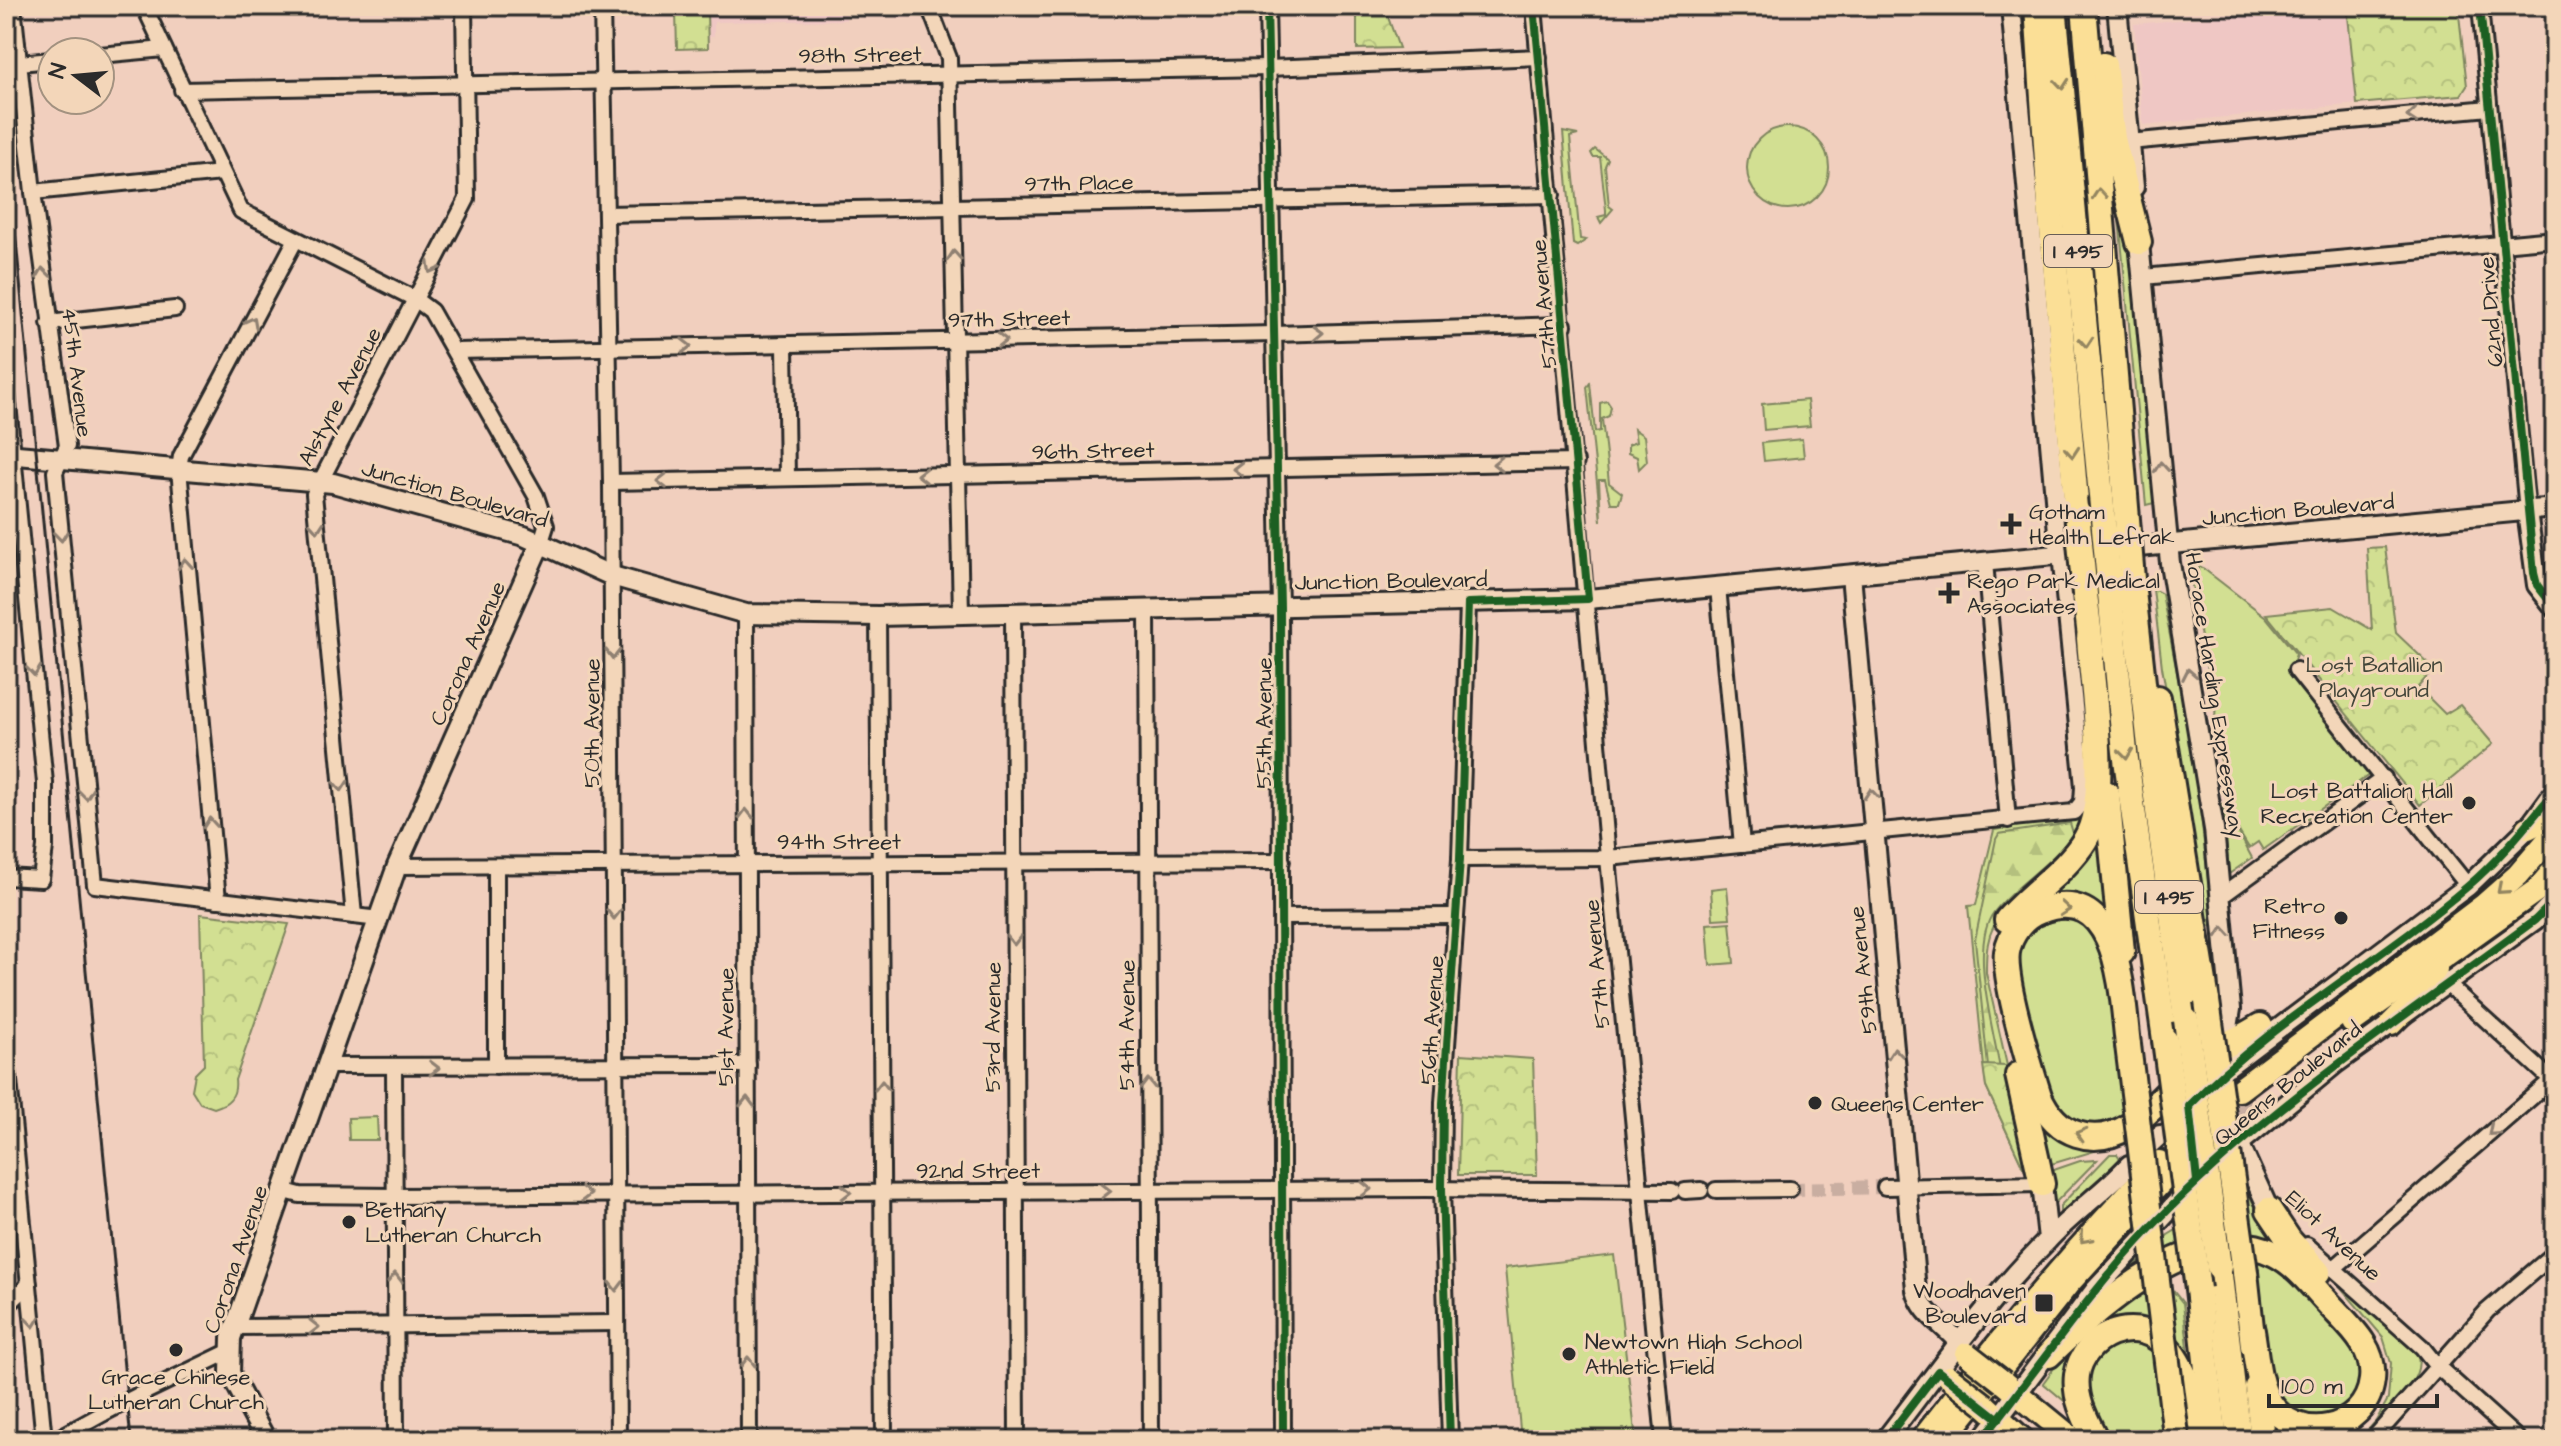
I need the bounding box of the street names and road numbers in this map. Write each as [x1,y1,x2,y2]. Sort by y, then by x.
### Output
street label: 98th Street [798,39,922,72]
street label: 97th Place [1024,167,1134,200]
road number: I 495 [2044,235,2112,267]
street label: 57th Avenue [1523,238,1566,370]
street label: 62nd Drive [2471,255,2512,368]
street label: 97th Street [947,303,1071,336]
street label: 45th Avenue [53,305,100,439]
street label: Alstyne Avenue [291,322,391,472]
street label: 96th Street [1031,435,1155,468]
street label: Junction Boulevard [358,453,551,536]
street label: Junction Boulevard [2201,487,2395,534]
street label: Horace Harding Expressway [2176,550,2252,840]
street label: Junction Boulevard [1294,564,1488,599]
street label: Corona Avenue [423,576,514,731]
street label: 55th Avenue [1249,657,1280,789]
street label: 50th Avenue [577,658,608,788]
street label: 94th Street [777,827,901,858]
road number: I 495 [2135,881,2203,913]
street label: 57th Avenue [1576,898,1619,1030]
street label: 59th Avenue [1841,904,1886,1035]
street label: 56th Avenue [1413,954,1452,1086]
street label: 54th Avenue [1112,960,1143,1090]
street label: 53rd Avenue [978,962,1009,1092]
street label: 51st Avenue [711,968,742,1086]
street label: Queens Boulevard [2207,1015,2368,1154]
street label: 92nd Street [916,1156,1040,1187]
street label: Corona Avenue [197,1181,276,1338]
street label: Eliot Avenue [2278,1183,2388,1289]

